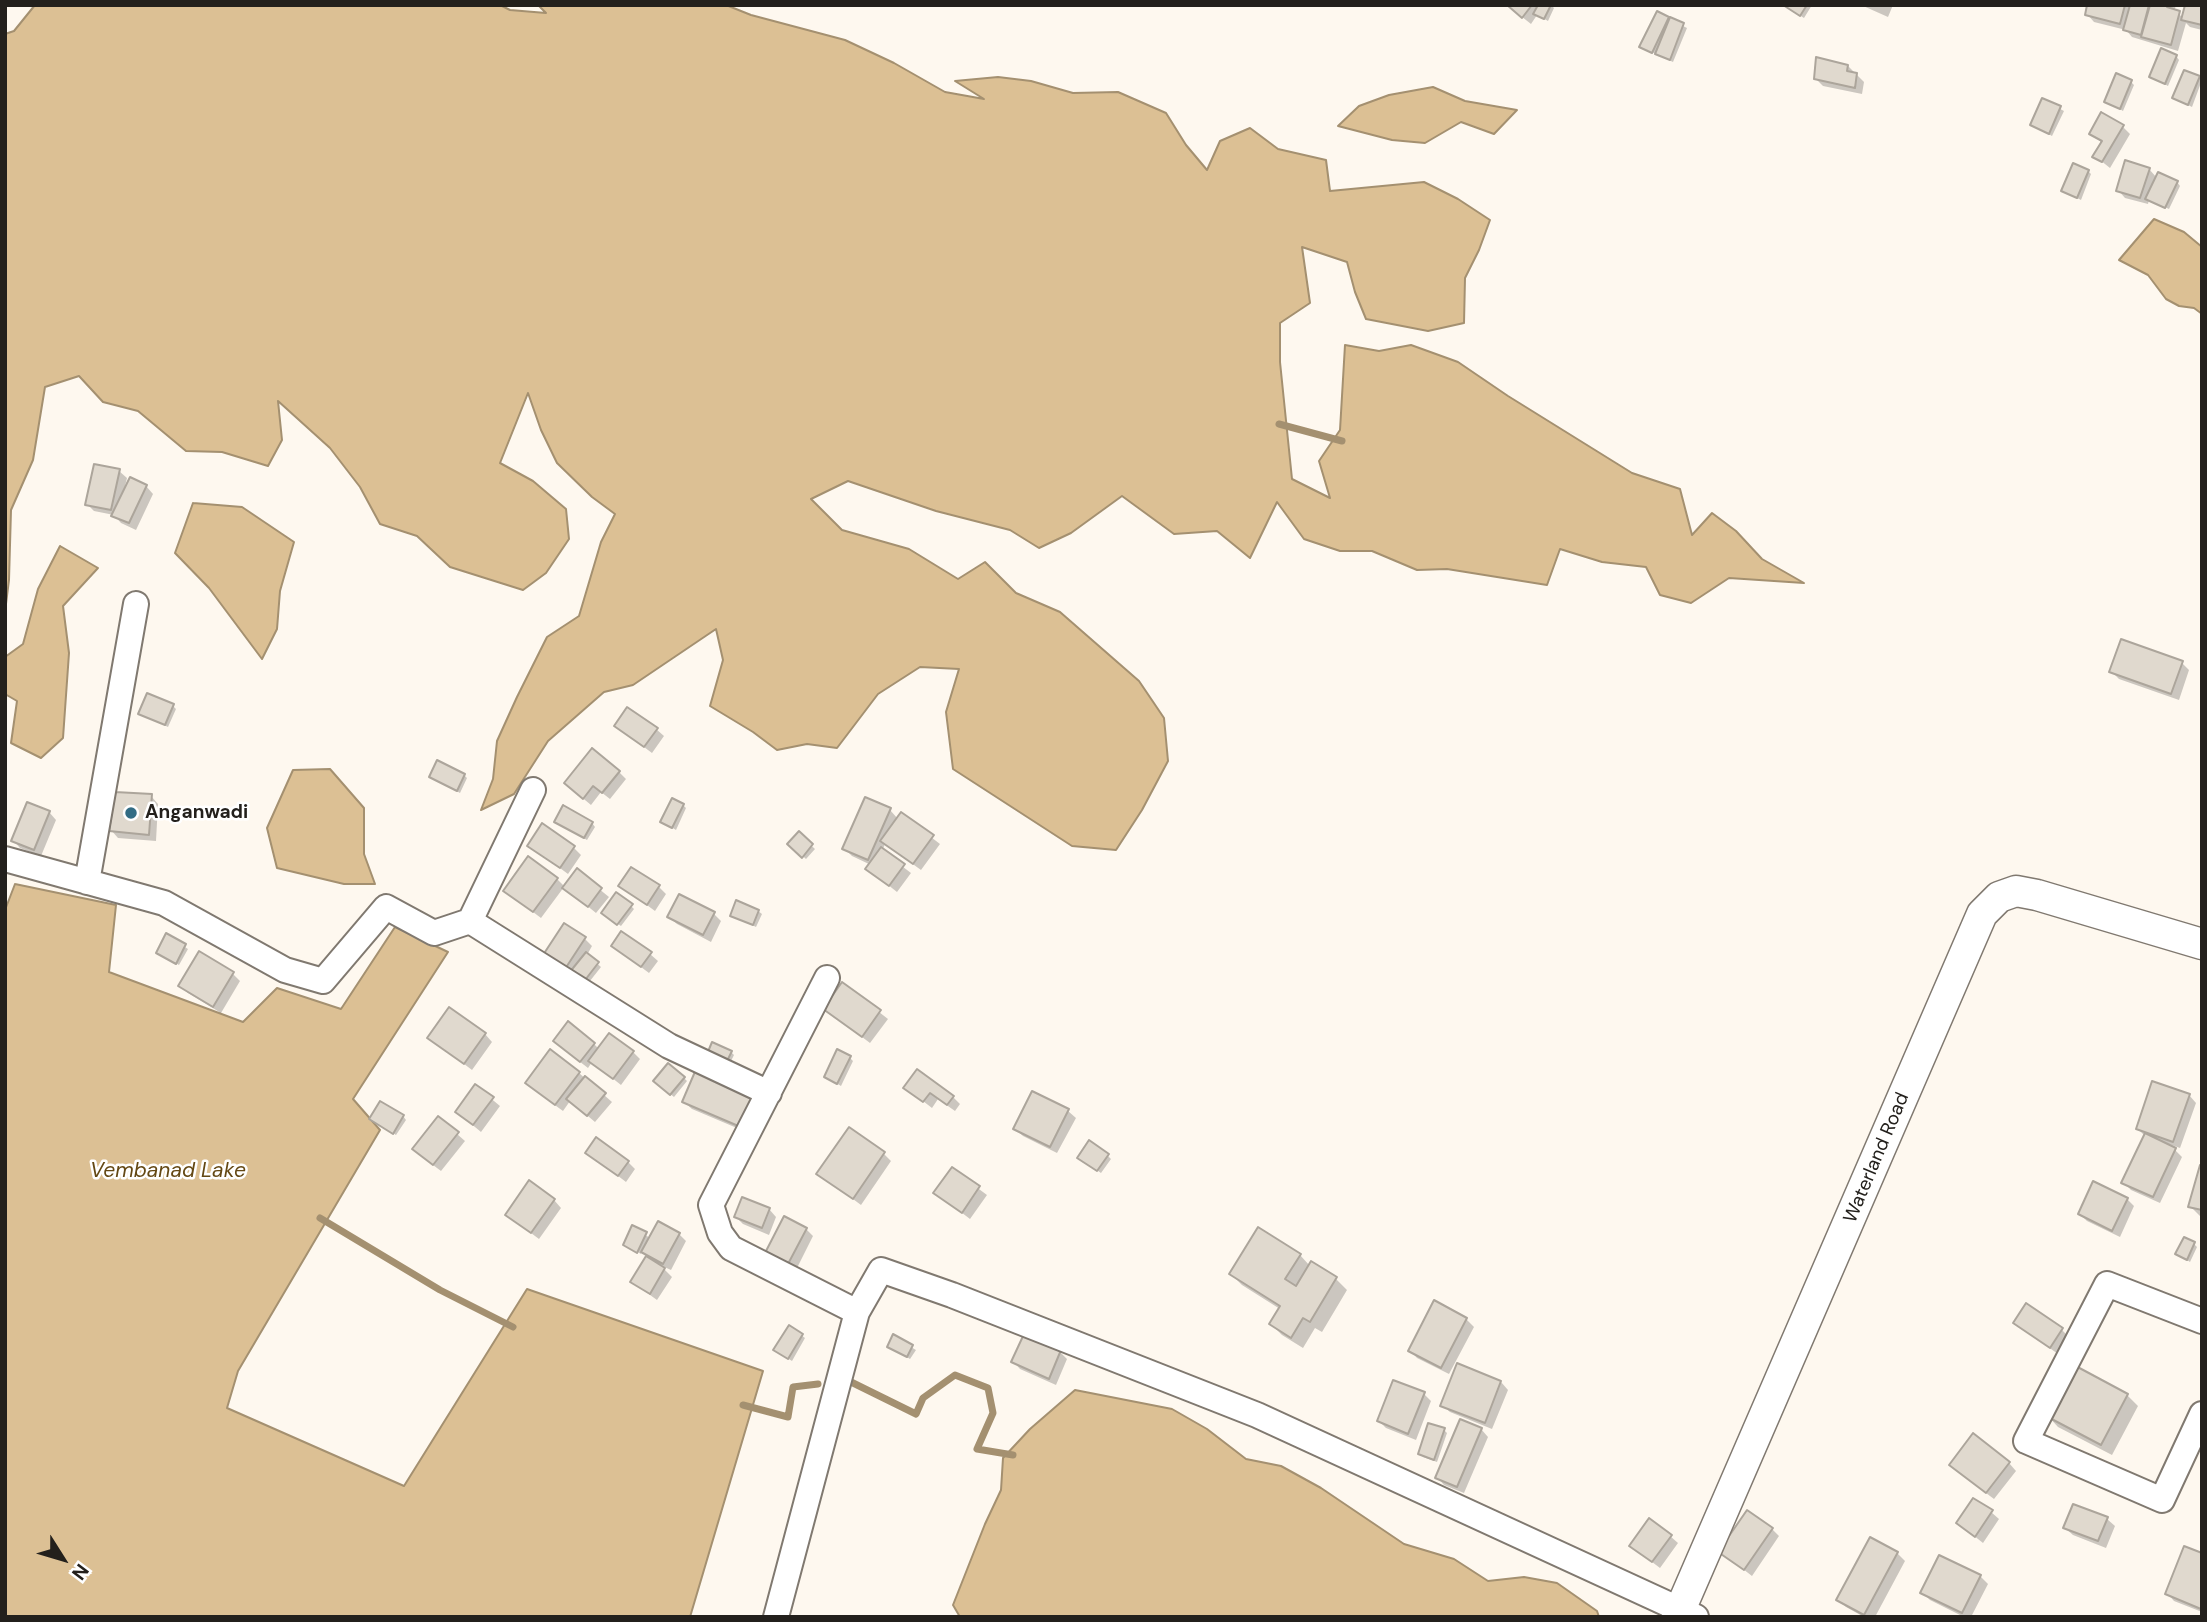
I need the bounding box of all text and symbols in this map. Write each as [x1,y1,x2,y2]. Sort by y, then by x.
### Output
place label: Anganwadi [145,802,248,824]
marker: Anganwadi [123,805,139,821]
street label: Waterland Road [1839,1089,1915,1227]
water label: Vembanad Lake [90,1158,246,1184]
north arrow [28,1524,98,1594]
text: N [66,1559,94,1585]

